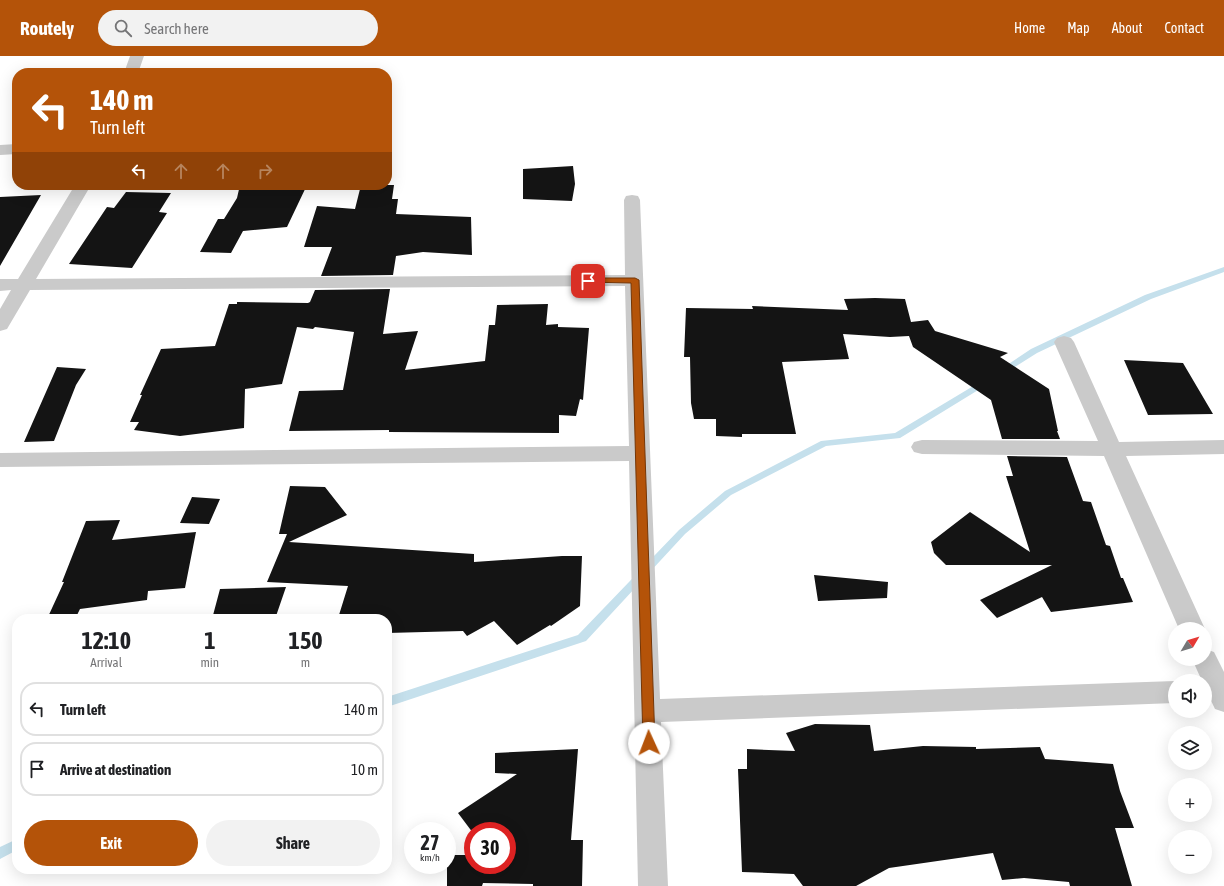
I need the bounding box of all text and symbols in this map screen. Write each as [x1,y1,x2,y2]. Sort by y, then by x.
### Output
search box [98,10,378,46]
text: Routely [20,17,74,39]
icon: search [112,17,134,39]
text: Search here [144,20,209,37]
text: Home [1014,20,1045,36]
text: Map [1067,20,1090,36]
text: About [1112,20,1143,36]
text: Contact [1165,20,1204,36]
icon: left [24,84,76,136]
text: 140 m [90,84,153,116]
text: Turn left [90,117,145,138]
icon: left [128,160,150,182]
icon: ahead [170,160,192,182]
icon: ahead [212,160,234,182]
icon: right [254,160,276,182]
pin [571,264,605,298]
icon: arrive [577,270,599,292]
north arrow [1168,622,1212,666]
map controls [1168,622,1212,874]
text: 12:10 [82,627,131,654]
text: 1 [204,627,215,654]
text: 150 [289,627,322,654]
text: Arrival [90,655,122,670]
text: min [200,655,219,670]
text: m [301,655,310,670]
button: sound [1168,674,1212,718]
icon: left [26,698,48,720]
text: Turn left [60,701,106,718]
text: 140 m [344,701,378,718]
position arrow [628,722,670,764]
button: layers [1168,726,1212,770]
icon: arrive [26,758,48,780]
text: Arrive at destination [60,761,171,778]
text: 10 m [351,761,378,778]
button: + [1168,778,1212,822]
button: Exit [24,820,198,866]
button: Share [206,820,380,866]
speed limit sign: 30 [464,822,516,874]
button: − [1168,830,1212,874]
text: 27 [421,831,439,854]
text: km/h [420,852,440,863]

